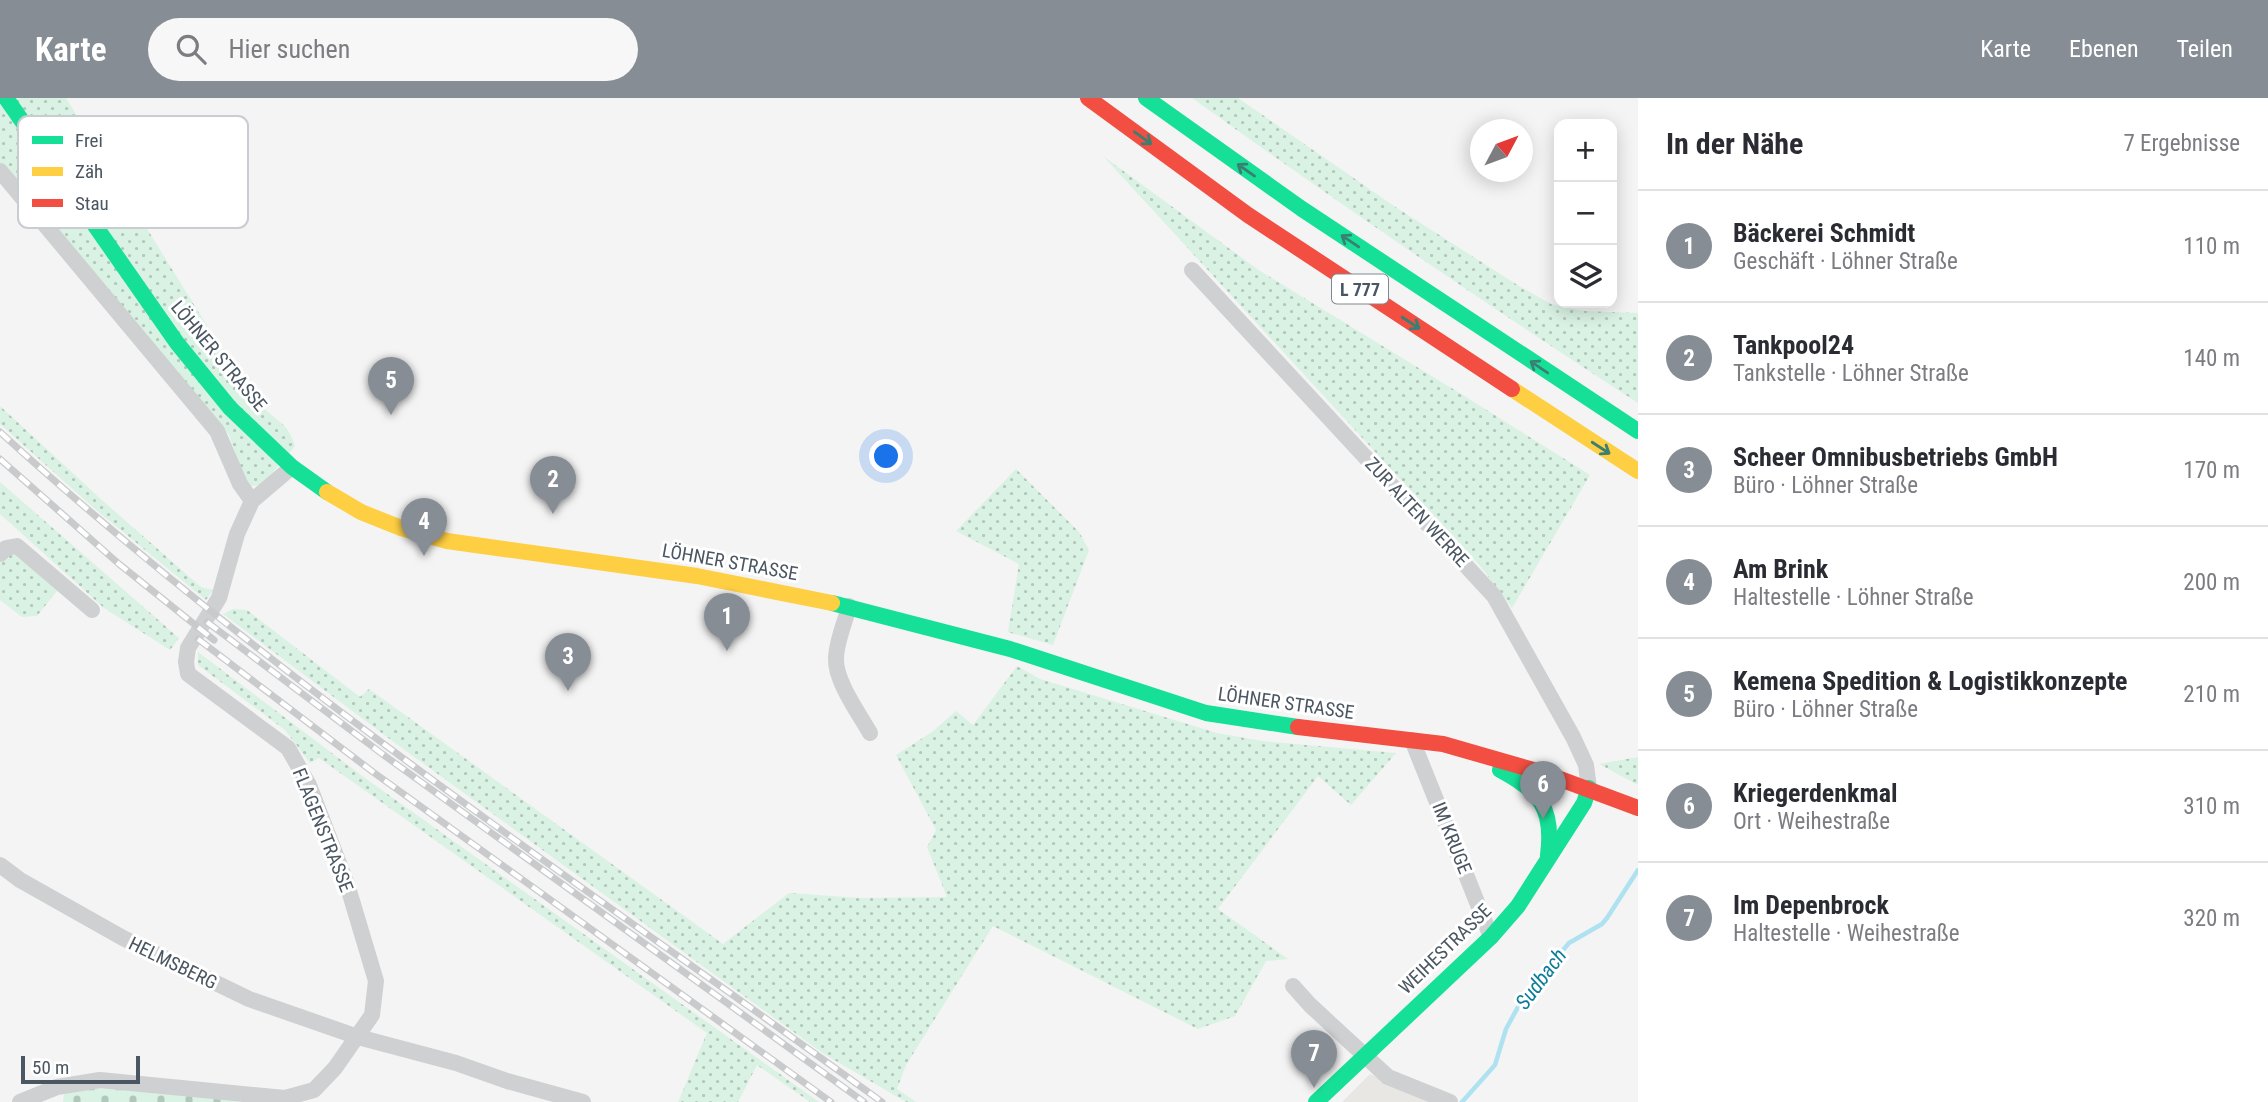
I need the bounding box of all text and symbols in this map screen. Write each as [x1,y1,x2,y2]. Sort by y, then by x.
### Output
search box [148,18,638,81]
text: Karte [35,30,106,69]
icon: search [172,30,210,68]
text: Hier suchen [228,34,350,64]
text: Karte [1980,35,2031,63]
text: Ebenen [2069,35,2139,63]
text: Teilen [2177,35,2233,63]
legend [18,116,248,228]
north arrow [1470,119,1533,182]
map controls [1554,119,1617,308]
button: + [1554,119,1617,182]
text: In der Nähe [1666,126,1803,161]
text: Frei [75,129,103,152]
text: 7 Ergebnisse [2123,130,2240,157]
one-way arrow [1133,131,1152,146]
text: Zäh [75,160,103,183]
one-way arrow [1237,162,1256,177]
button: − [1554,182,1617,245]
text: Stau [75,192,109,215]
text: Bäckerei Schmidt [1733,218,1915,248]
text: 1 [1683,233,1695,260]
text: 110 m [2183,233,2240,260]
one-way arrow [1341,234,1360,248]
button: layers [1554,245,1617,308]
text: Geschäft · Löhner Straße [1733,248,1958,275]
road number: L 777 [1332,274,1388,304]
street label: LÖHNER STRASSE [166,296,272,416]
one-way arrow [1401,316,1420,330]
text: Tankpool24 [1733,330,1854,360]
text: 2 [1683,345,1695,372]
text: 140 m [2183,345,2240,372]
pin: 5 [368,357,414,415]
one-way arrow [1530,360,1549,374]
text: Tankstelle · Löhner Straße [1733,360,1969,387]
your location [869,439,903,473]
one-way arrow [1591,442,1611,456]
text: Scheer Omnibusbetriebs GmbH [1733,442,2058,472]
street label: ZUR ALTEN WERRE [1360,452,1474,572]
pin: 2 [530,456,576,514]
text: 3 [1683,457,1695,484]
text: 170 m [2183,457,2240,484]
text: Büro · Löhner Straße [1733,472,1918,499]
pin: 4 [401,498,447,556]
street label: LÖHNER STRASSE [660,539,800,585]
text: Am Brink [1733,554,1828,584]
text: 4 [1683,569,1695,596]
text: 200 m [2183,569,2240,596]
text: Haltestelle · Löhner Straße [1733,584,1974,611]
pin: 1 [704,593,750,651]
pin: 3 [545,633,591,691]
text: Kemena Spedition & Logistikkonzepte [1733,666,2128,696]
text: 5 [1683,681,1695,708]
text: 210 m [2183,681,2240,708]
street label: LÖHNER STRASSE [1216,682,1356,724]
text: Büro · Löhner Straße [1733,696,1918,723]
pin: 6 [1520,761,1566,819]
street label: FLAGENSTRASSE [288,765,358,895]
text: Kriegerdenkmal [1733,778,1898,808]
text: 6 [1683,793,1695,820]
text: 310 m [2183,793,2240,820]
street label: IM KRUGE [1427,799,1477,877]
text: Ort · Weihestraße [1733,808,1890,835]
text: Im Depenbrock [1733,890,1889,920]
street label: WEIHESTRASSE [1394,899,1496,999]
text: 7 [1683,905,1695,932]
text: 320 m [2183,905,2240,932]
text: Haltestelle · Weihestraße [1733,920,1960,947]
street label: HELMSBERG [125,932,221,994]
water label: Sudbach [1510,944,1572,1014]
pin: 7 [1291,1030,1337,1088]
scale bar [21,1053,140,1085]
text: 50 m [32,1056,69,1079]

